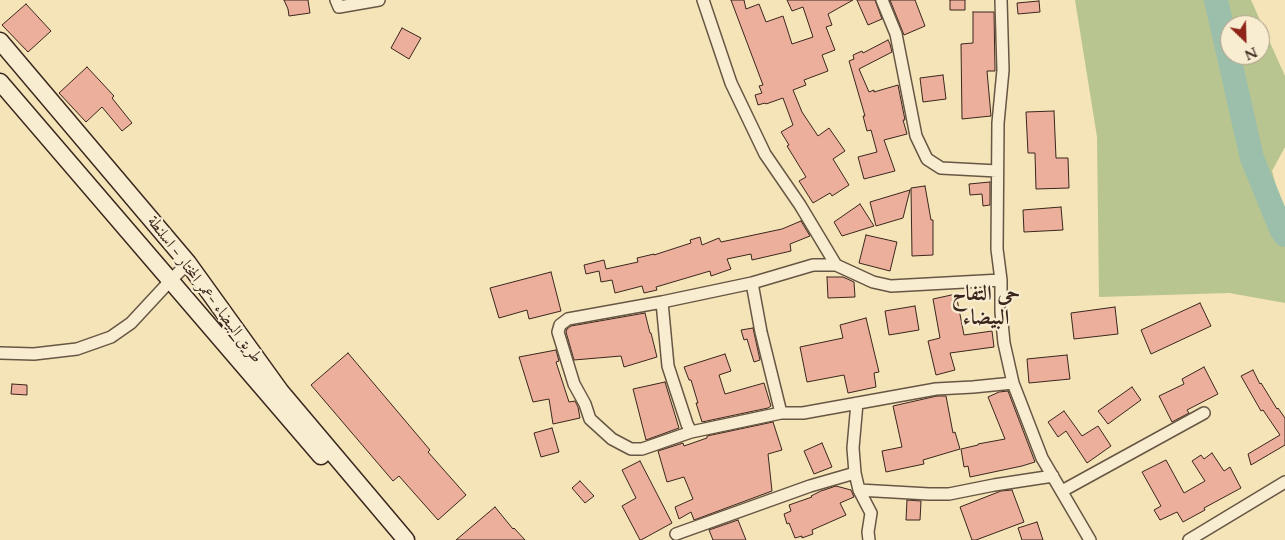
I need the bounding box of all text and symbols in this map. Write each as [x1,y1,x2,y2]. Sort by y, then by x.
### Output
north arrow [1220,15,1270,65]
text: N [1241,42,1260,64]
street label: طريق البيضاء -عمر المختار - اسلنطة [142,213,266,367]
district label: حي التفاح البيضاء [952,282,1020,332]

